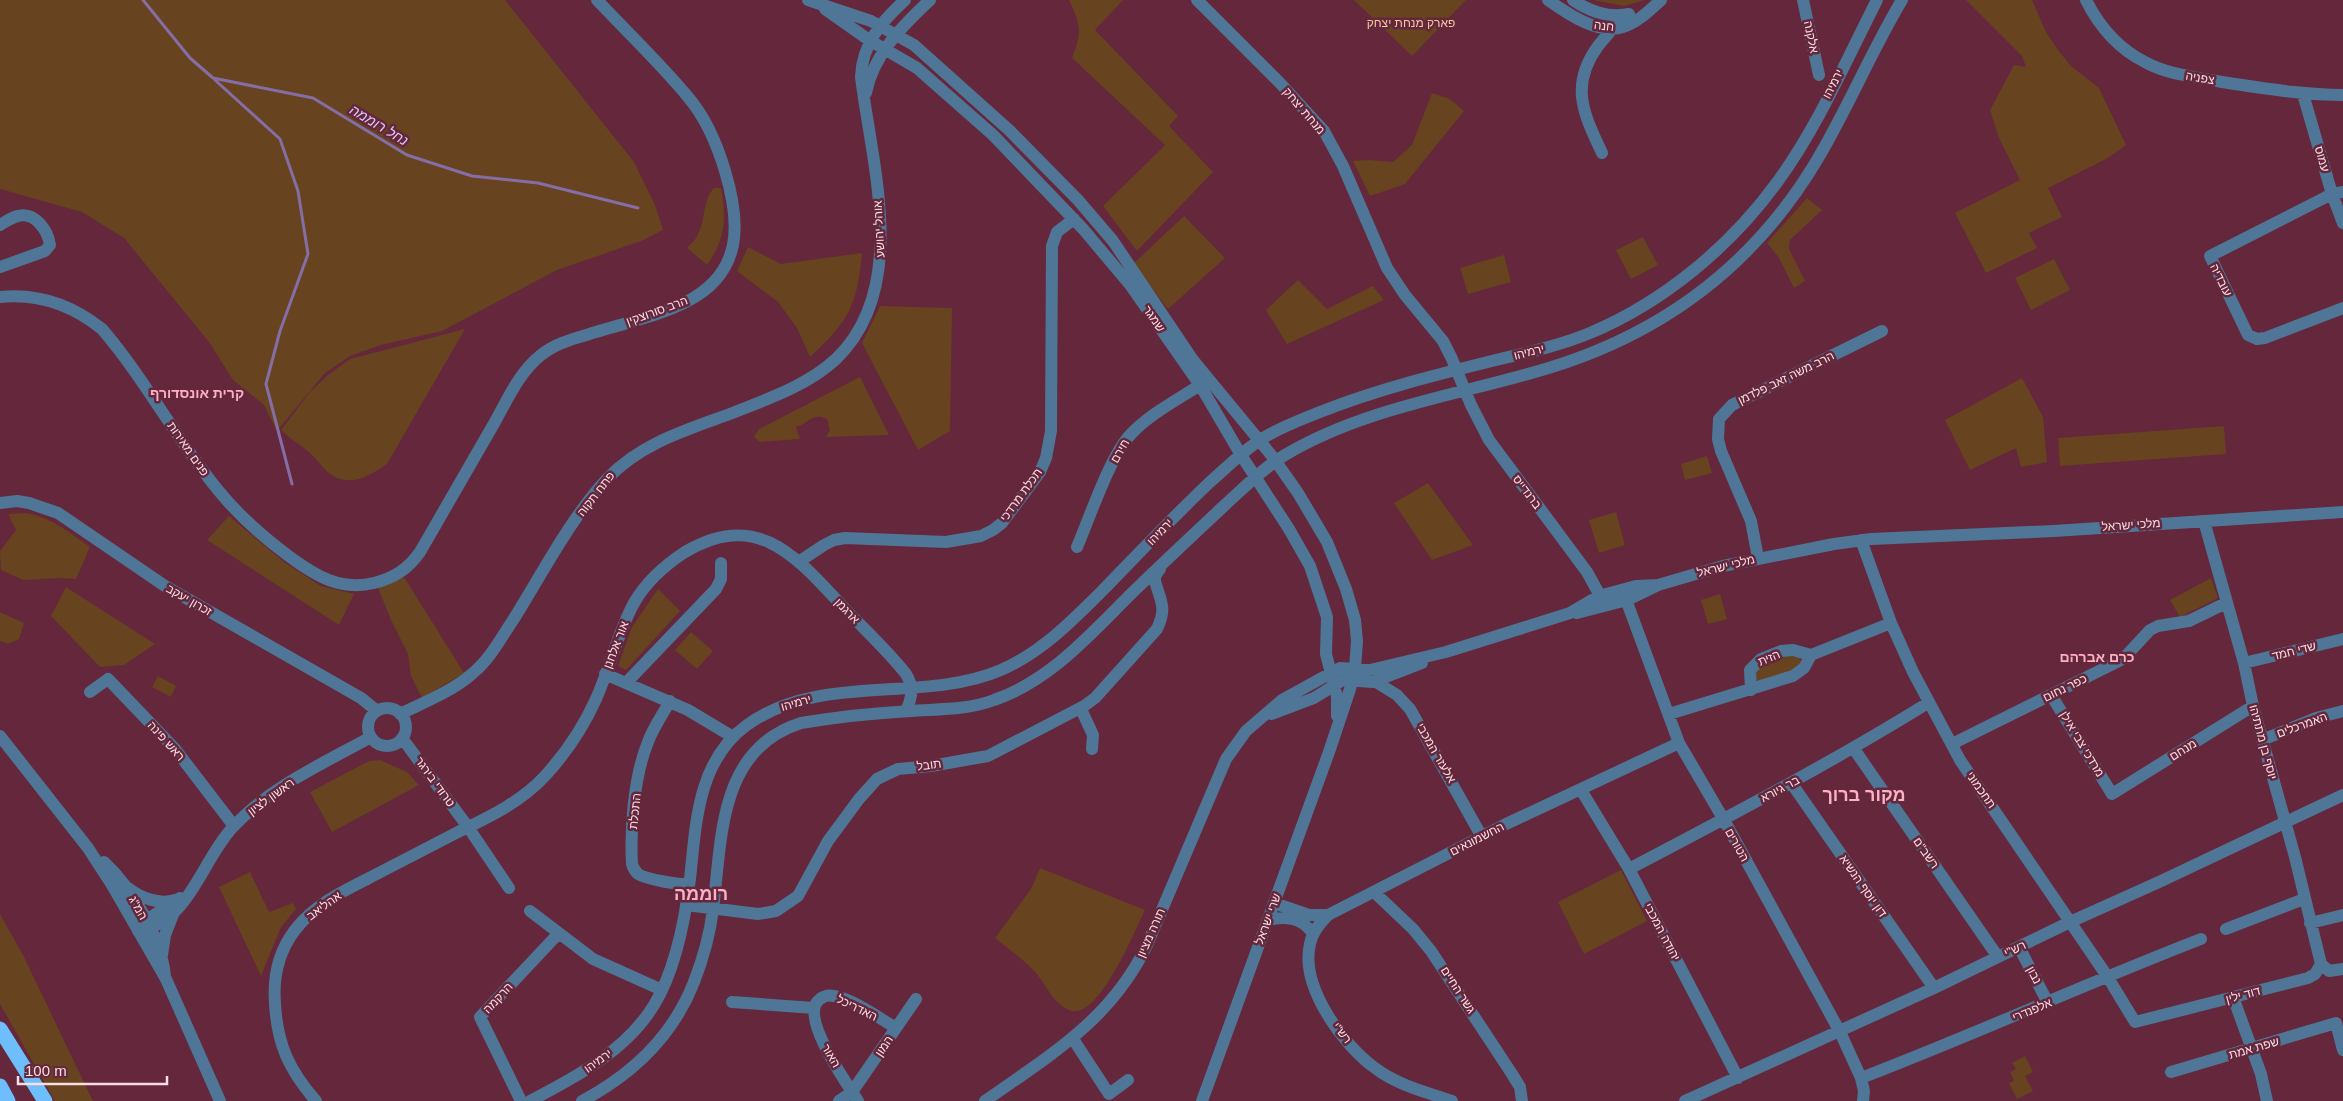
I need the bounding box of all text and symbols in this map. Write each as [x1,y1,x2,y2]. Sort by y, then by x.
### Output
park label: פארק מנחת יצחק [1367,16,1455,30]
street label: חנה [1593,18,1615,34]
street label: אלקנה [1801,19,1821,55]
street label: ירמיהו [1820,67,1846,101]
street label: צפניה [2184,69,2216,87]
street label: מנחת יצחק [1280,85,1328,137]
water label: נחל רוממה [347,101,411,149]
street label: עמוס [2312,144,2332,174]
street label: אוהל יהושע [870,200,887,258]
street label: עובדיה [2207,261,2235,299]
street label: הרב סורוצקין [624,293,690,329]
street label: שמגר [1140,303,1168,335]
street label: ירמיהו [1512,341,1546,363]
street label: הרב משה זאב פלדמן [1736,349,1836,407]
district label: קרית אונסדורף [150,385,244,401]
street label: פנים מאירות [164,419,212,479]
street label: חירם [1108,437,1132,465]
street label: תכלת מרדכי [997,466,1045,524]
street label: פתח תקוה [574,469,618,519]
street label: ברנדייס [1510,472,1544,512]
street label: ירמיהו [1144,516,1176,548]
street label: מלכי ישראל [2101,516,2161,534]
street label: מלכי ישראל [1696,552,1756,580]
street label: זכרון יעקב [164,581,214,619]
street label: ארגמן [832,595,863,627]
street label: אור אלחנן [601,619,632,671]
street label: שדי חמד [2271,639,2318,663]
street label: הזית [1756,647,1782,669]
district label: כרם אברהם [2059,649,2135,665]
street label: כפר נחום [2041,671,2089,705]
street label: ירמיהו [779,692,813,714]
street label: יוסף בן מתתיהו [2246,703,2280,781]
street label: מרדכי צבי אילן [2057,709,2107,779]
street label: האמרכלים [2275,709,2329,741]
street label: ראש פינה [145,718,187,764]
street label: אלעזר המכבי [1413,721,1459,786]
street label: מנחם [2167,736,2199,764]
street label: טרודי בירגר [412,754,458,810]
street label: תובל [916,757,942,773]
street label: תחכמוני [1963,769,1999,811]
street label: בר גיורא [1758,773,1802,805]
street label: ראשון לציון [245,775,297,819]
district label: מקור ברוך [1822,785,1906,805]
street label: התכלת [626,792,644,830]
street label: החשמונאים [1448,819,1506,859]
street label: הטורים [1722,826,1752,864]
street label: רשב"ם [1910,835,1942,871]
street label: דון יוסף הנשיא [1836,852,1890,920]
district label: רוממה [674,884,728,904]
street label: אהליאב [304,889,344,923]
street label: שרי ישראל [1252,891,1284,947]
street label: המ"ג [126,894,150,922]
street label: יהודה המכבי [1641,901,1683,963]
street label: תורה מציון [1134,906,1168,960]
street label: רש"י [2002,938,2028,960]
street label: גשר החיים [1438,964,1478,1016]
street label: נבון [2024,964,2044,986]
street label: הרקמה [480,980,516,1016]
street label: דוד ילין [2224,984,2262,1006]
street label: האדריכל [834,992,880,1024]
street label: אלפנדרי [2010,995,2054,1025]
street label: רש"י [1330,1020,1354,1046]
street label: המון [872,1033,896,1059]
street label: שפת אמת [2227,1034,2281,1062]
street label: האור [819,1042,843,1070]
street label: ירמיהו [581,1046,615,1076]
scale bar [18,1054,166,1086]
text: 100 m [25,1062,67,1079]

